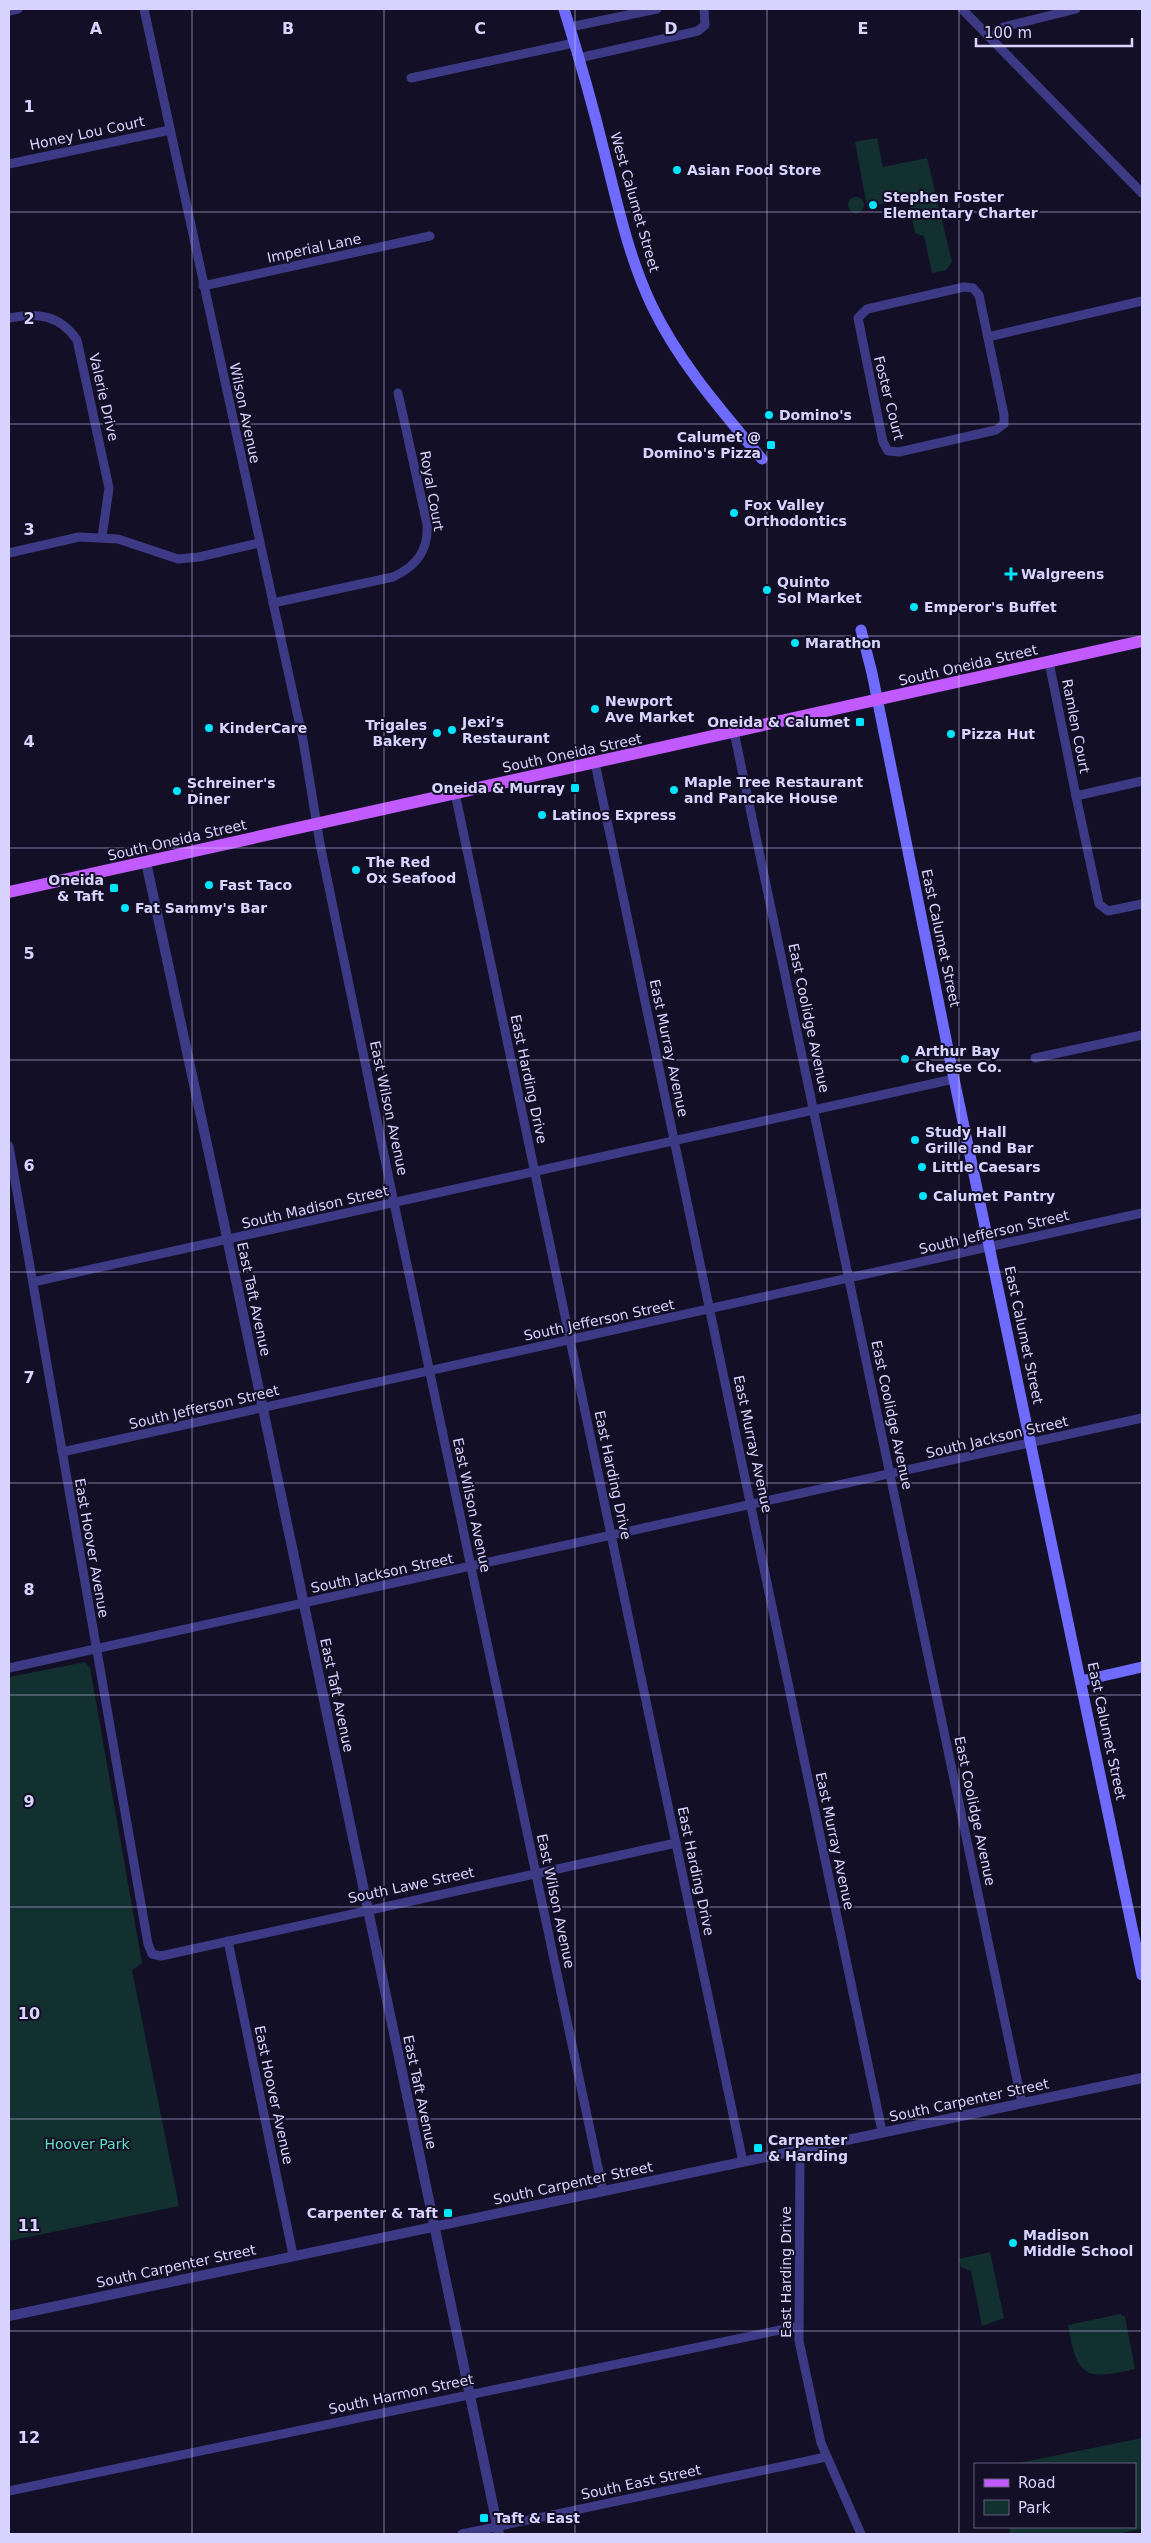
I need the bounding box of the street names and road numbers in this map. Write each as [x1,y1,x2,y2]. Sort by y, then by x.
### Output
street label: Honey Lou Court [28,113,146,153]
street label: West Calumet Street [607,130,663,274]
street label: Imperial Lane [266,230,362,266]
street label: Valerie Drive [86,352,122,442]
street label: Foster Court [871,354,907,442]
street label: Wilson Avenue [227,361,263,465]
street label: Royal Court [417,450,447,533]
street label: South Oneida Street [897,641,1039,689]
street label: Ramlen Court [1059,677,1093,775]
street label: South Oneida Street [501,730,644,776]
street label: South Oneida Street [106,816,248,864]
street label: East Calumet Street [919,868,964,1009]
street label: East Coolidge Avenue [785,942,833,1094]
street label: East Murray Avenue [647,978,691,1118]
street label: East Harding Drive [507,1013,551,1145]
street label: East Wilson Avenue [367,1039,411,1177]
street label: South Madison Street [240,1182,391,1232]
street label: South Jefferson Street [917,1207,1071,1257]
street label: East Taft Avenue [234,1241,274,1357]
street label: East Calumet Street [1002,1265,1047,1406]
street label: South Jefferson Street [522,1296,676,1344]
street label: East Coolidge Avenue [868,1339,916,1491]
street label: East Murray Avenue [731,1374,775,1514]
street label: South Jefferson Street [127,1382,281,1432]
street label: East Harding Drive [591,1409,635,1541]
street label: South Jackson Street [924,1413,1070,1461]
street label: East Wilson Avenue [450,1436,494,1574]
street label: East Hoover Avenue [72,1477,112,1619]
street label: South Jackson Street [309,1550,455,1596]
street label: East Taft Avenue [317,1637,357,1753]
street label: East Calumet Street [1085,1661,1130,1802]
street label: East Coolidge Avenue [951,1735,999,1887]
street label: East Murray Avenue [813,1771,857,1911]
street label: East Harding Drive [674,1805,718,1937]
street label: East Wilson Avenue [534,1832,578,1970]
street label: South Lawe Street [346,1864,476,1906]
street label: East Hoover Avenue [251,2024,297,2166]
street label: East Taft Avenue [400,2034,440,2150]
street label: South Carpenter Street [888,2075,1051,2125]
street label: South Carpenter Street [492,2158,655,2208]
street label: East Harding Drive [778,2206,794,2338]
street label: South Carpenter Street [95,2241,258,2291]
street label: South Harmon Street [327,2371,475,2417]
street label: South East Street [580,2461,703,2503]

